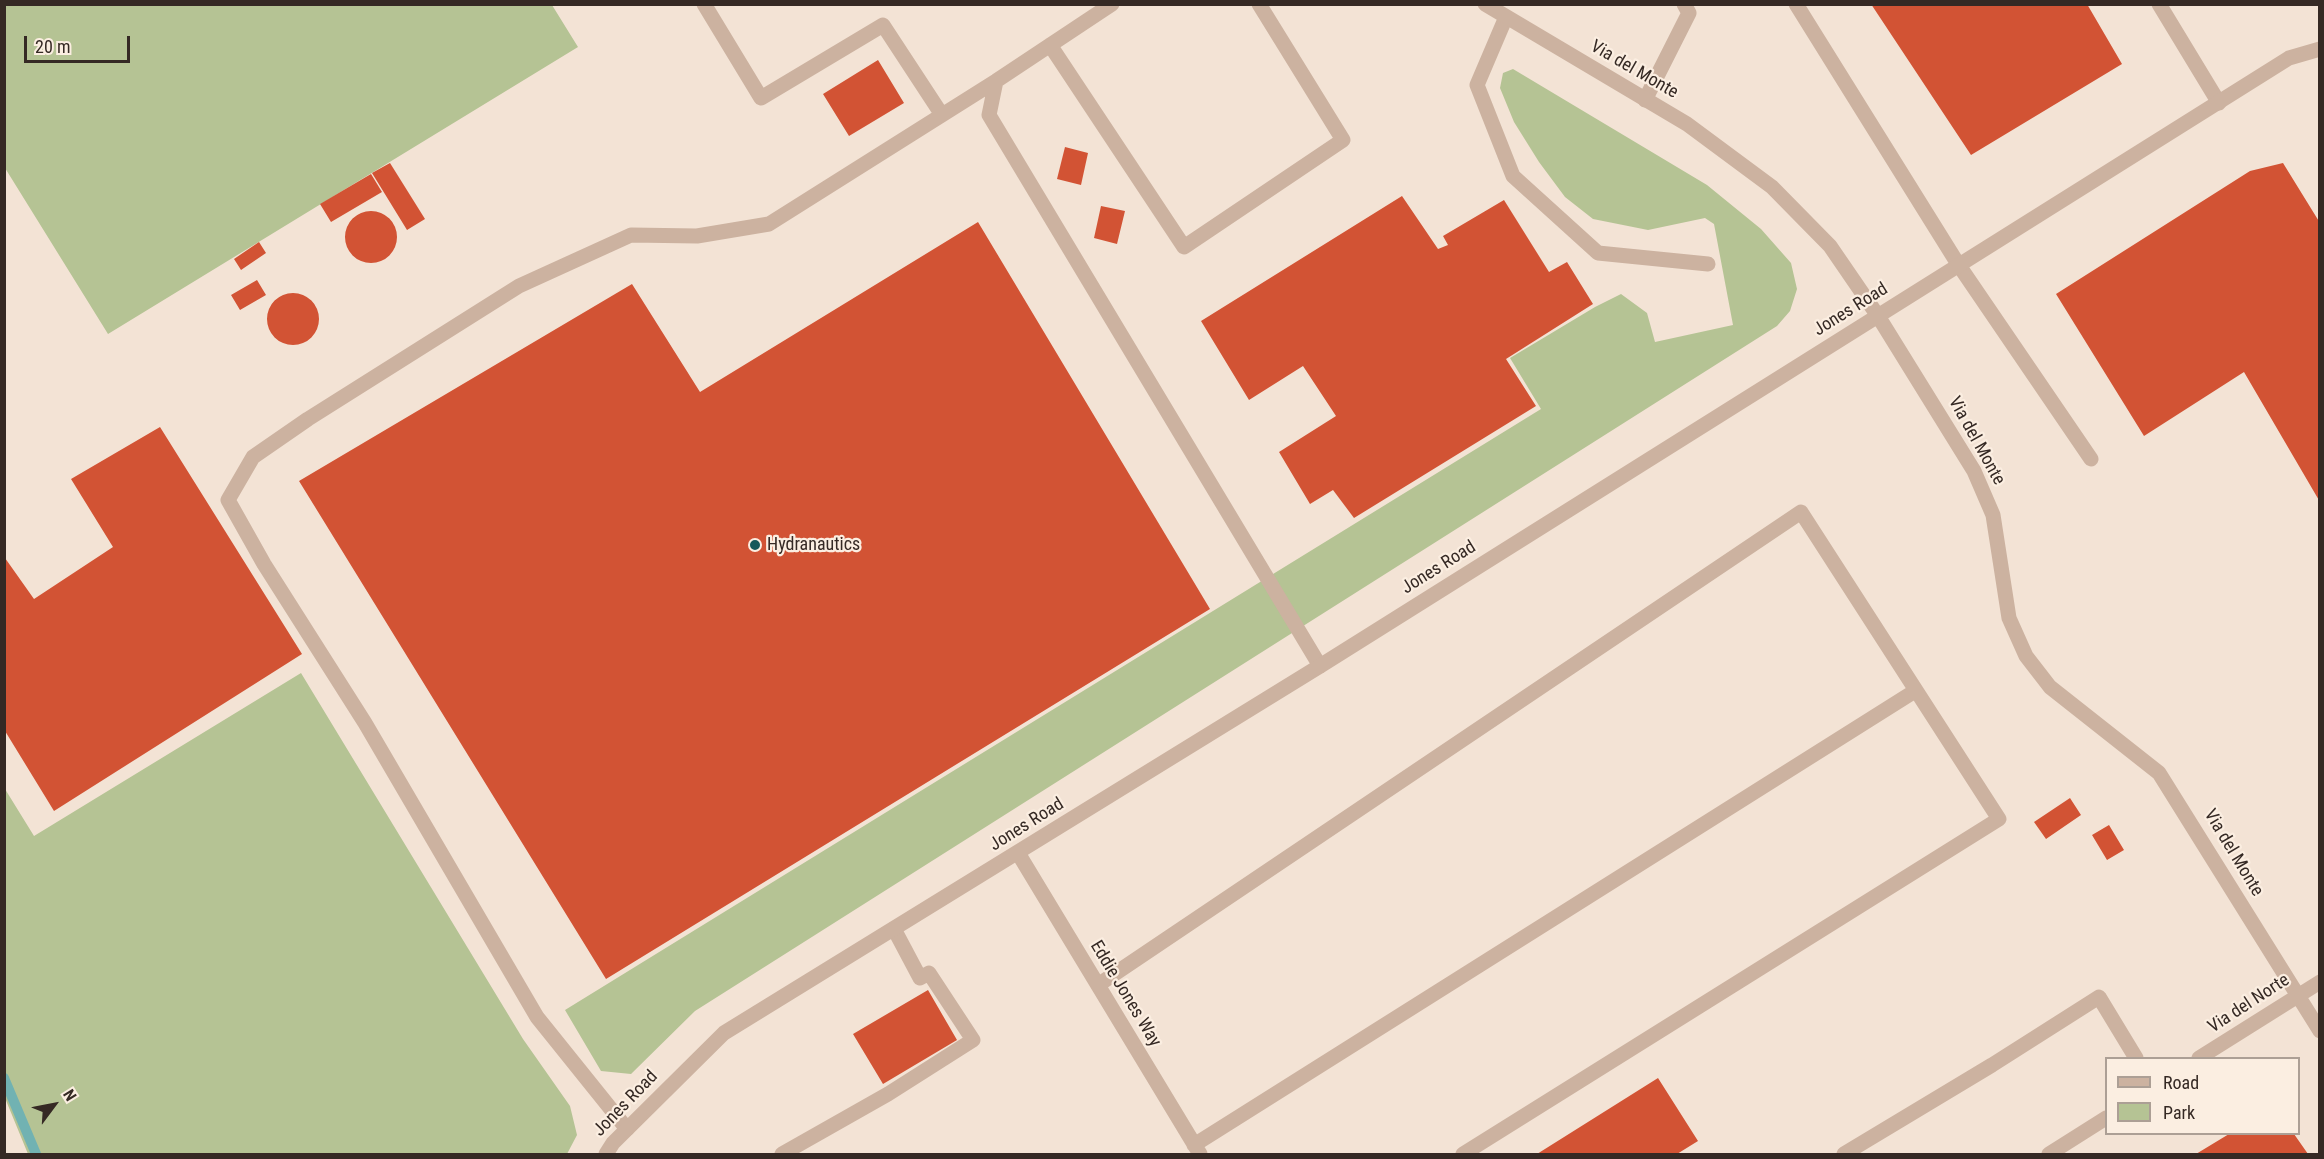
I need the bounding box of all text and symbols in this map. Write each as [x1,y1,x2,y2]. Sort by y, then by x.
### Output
scale bar [27,24,134,62]
text: 20 m [35,36,70,57]
street label: Via del Monte [1586,36,1682,104]
street label: Jones Road [1810,279,1892,341]
street label: Via del Monte [1943,393,2009,489]
place label: Hydranautics [767,534,860,556]
street label: Jones Road [1398,537,1480,599]
marker: Hydranautics [748,538,762,552]
street label: Jones Road [986,794,1068,856]
street label: Via del Monte [2199,806,2267,900]
street label: Eddie Jones Way [1085,937,1165,1051]
street label: Via del Norte [2204,970,2294,1038]
legend [2105,1057,2300,1135]
street label: Jones Road [589,1067,663,1141]
text: Road [2163,1072,2199,1093]
north arrow [24,1075,84,1135]
text: N [59,1086,80,1104]
text: Park [2163,1102,2195,1123]

